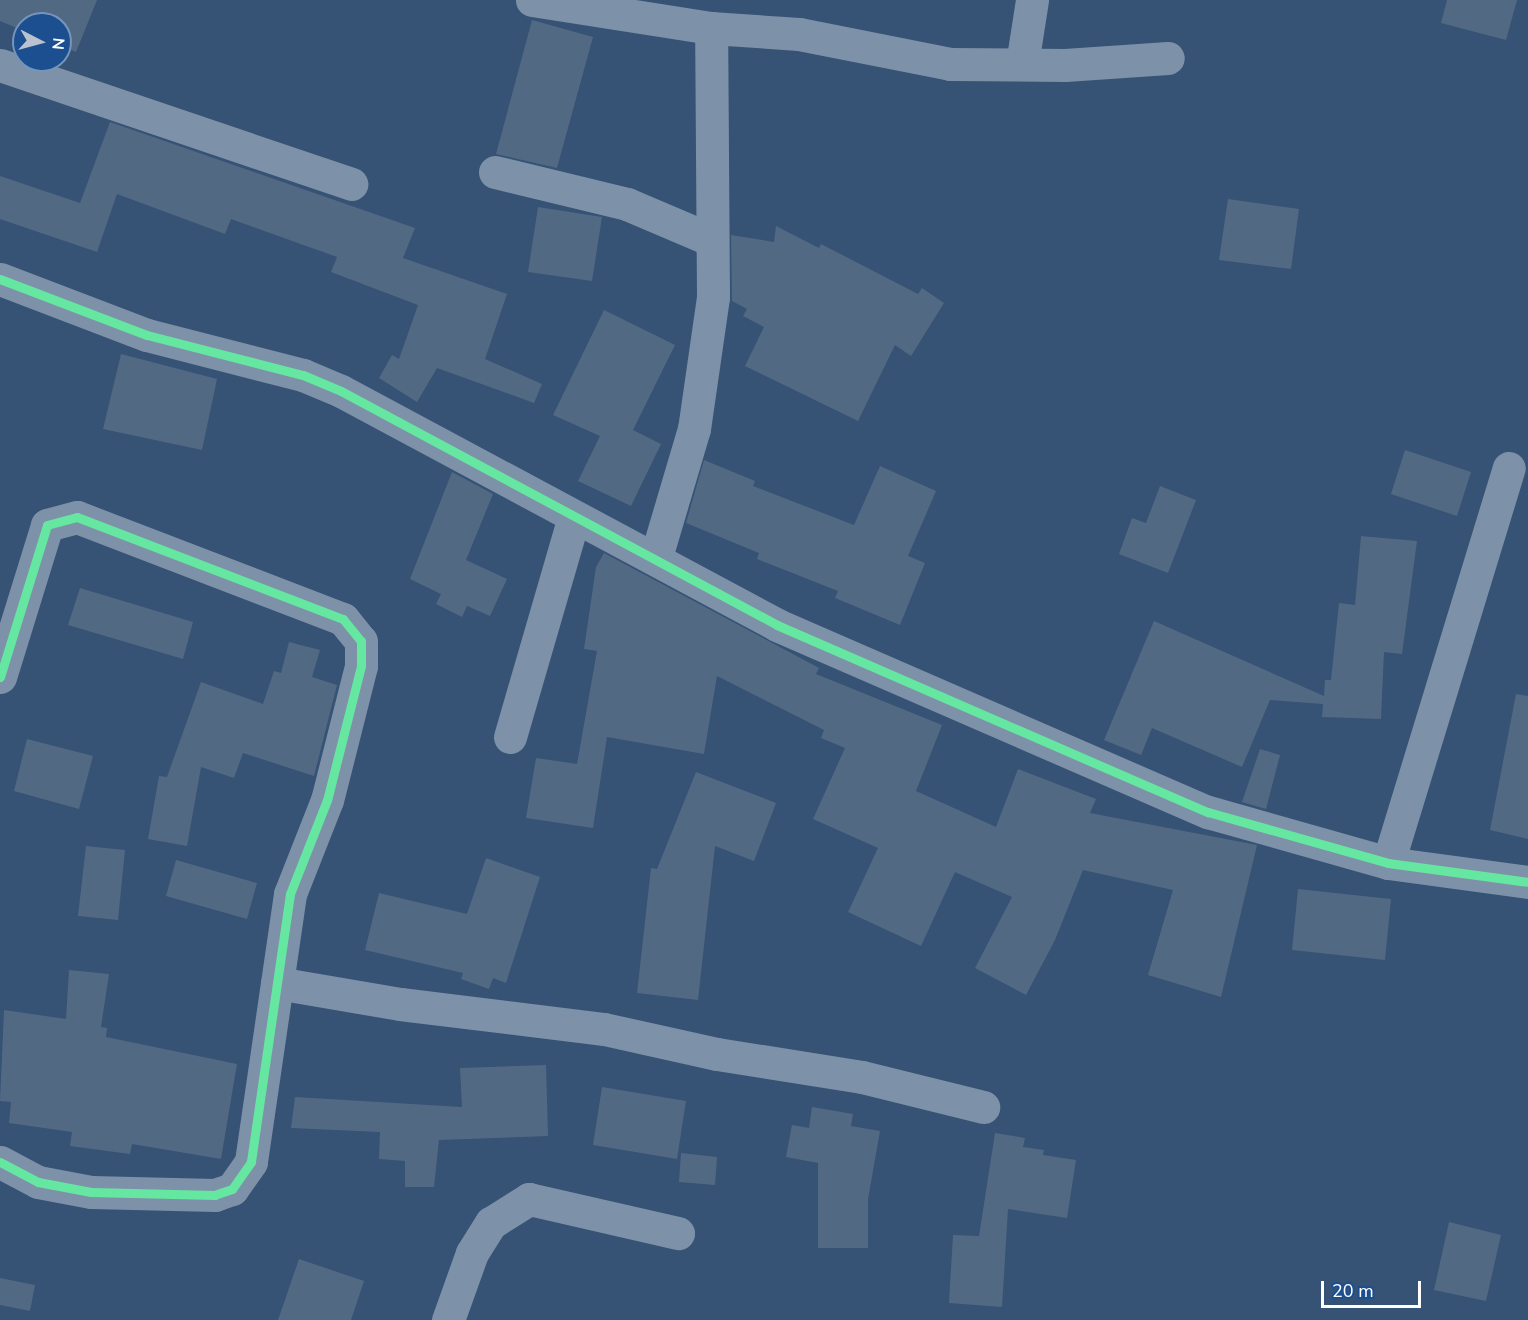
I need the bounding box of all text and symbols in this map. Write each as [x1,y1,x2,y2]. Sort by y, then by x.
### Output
north arrow [12,12,72,72]
text: N [46,37,69,51]
scale bar [1324,1269,1424,1307]
text: 20 m [1332,1279,1374,1303]

